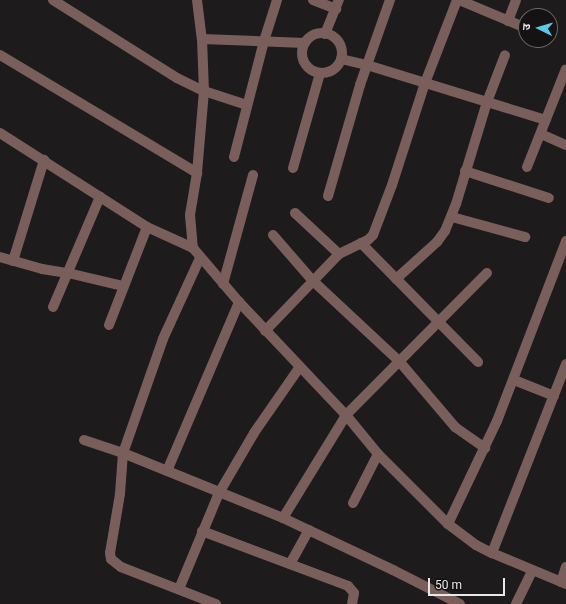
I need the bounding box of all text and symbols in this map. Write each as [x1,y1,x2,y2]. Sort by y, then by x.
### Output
north arrow [518,8,558,48]
text: उ [520,23,533,31]
scale bar [430,570,507,596]
text: 50 m [435,578,462,592]

